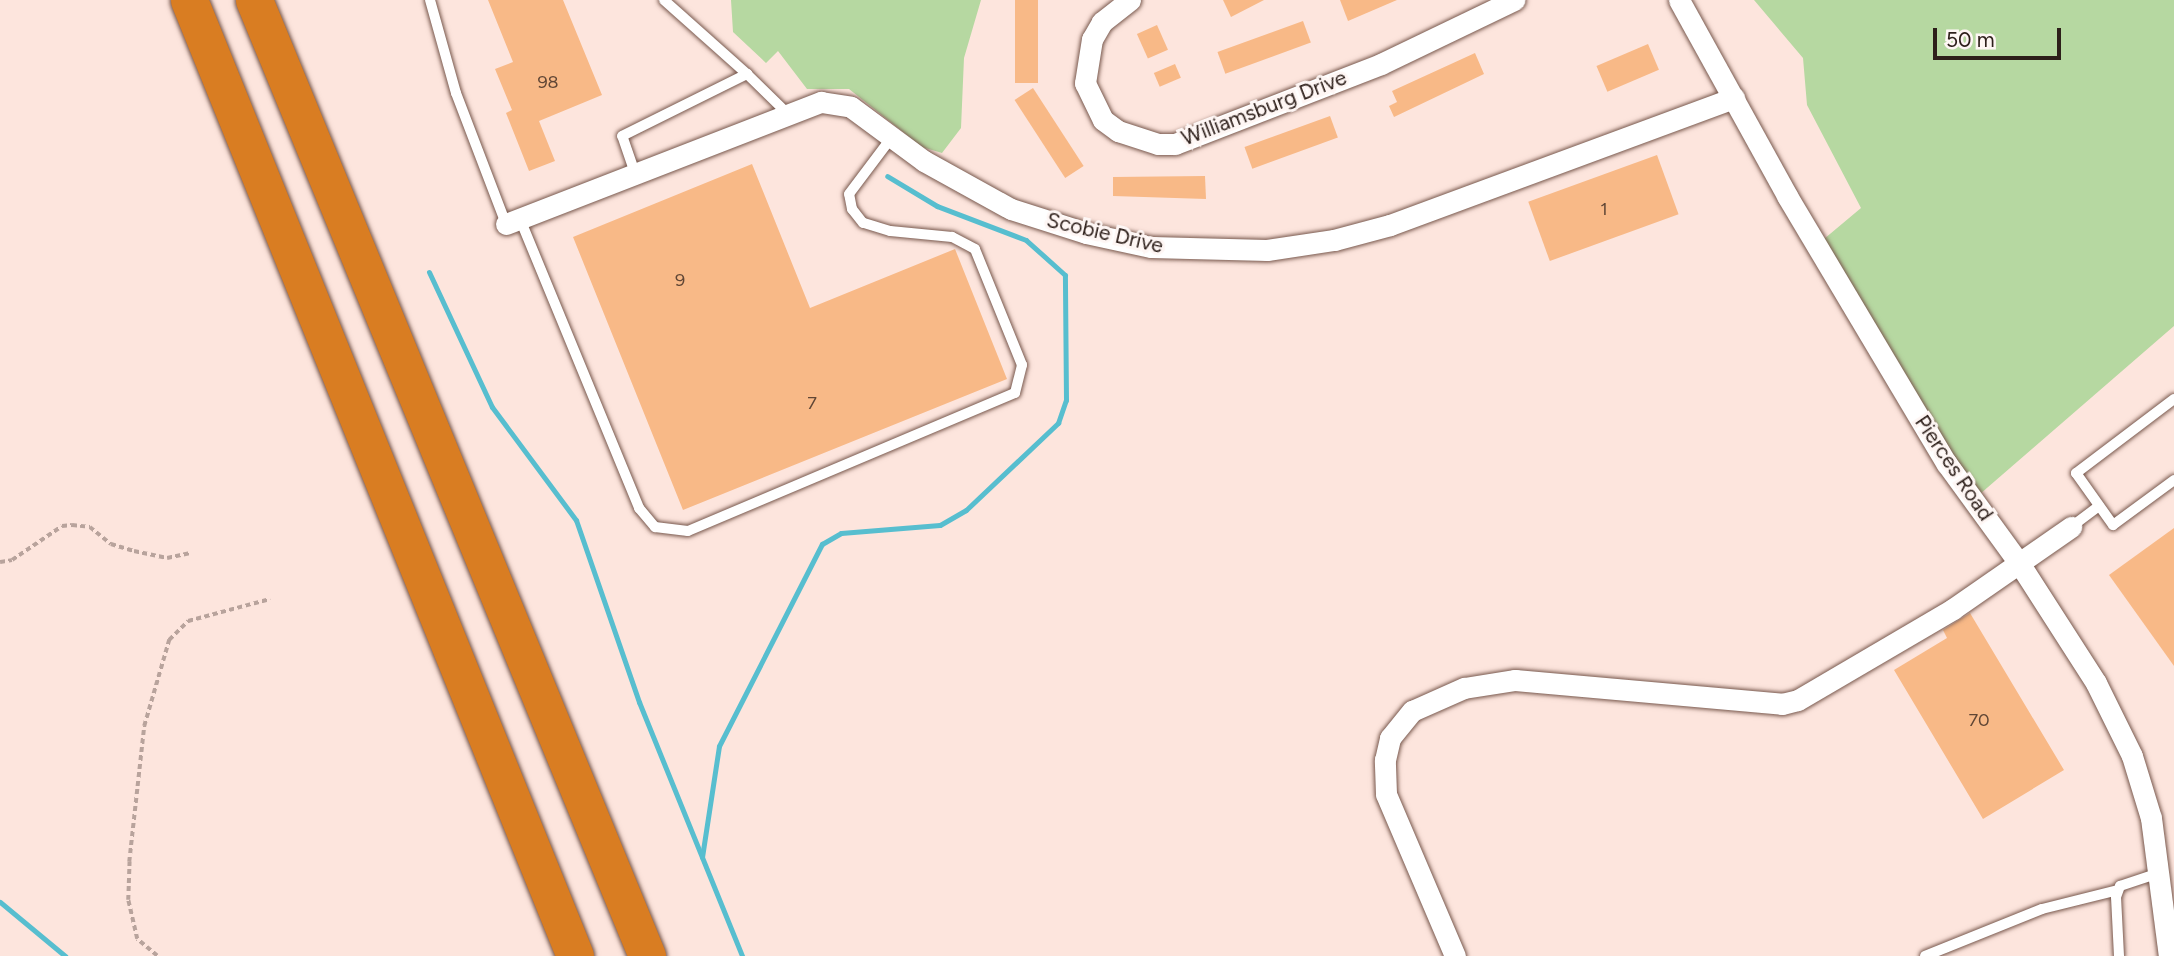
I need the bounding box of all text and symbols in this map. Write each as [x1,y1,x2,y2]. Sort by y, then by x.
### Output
scale bar [1936,14,2064,58]
text: 50 m [1946,27,1995,52]
street label: Williamsburg Drive [1178,65,1350,151]
house number: 98 [537,71,559,93]
house number: 1 [1600,198,1608,220]
street label: Scobie Drive [1044,207,1166,259]
house number: 9 [675,269,685,291]
house number: 7 [807,392,817,414]
street label: Pierces Road [1910,410,1998,526]
house number: 70 [1968,709,1990,731]

